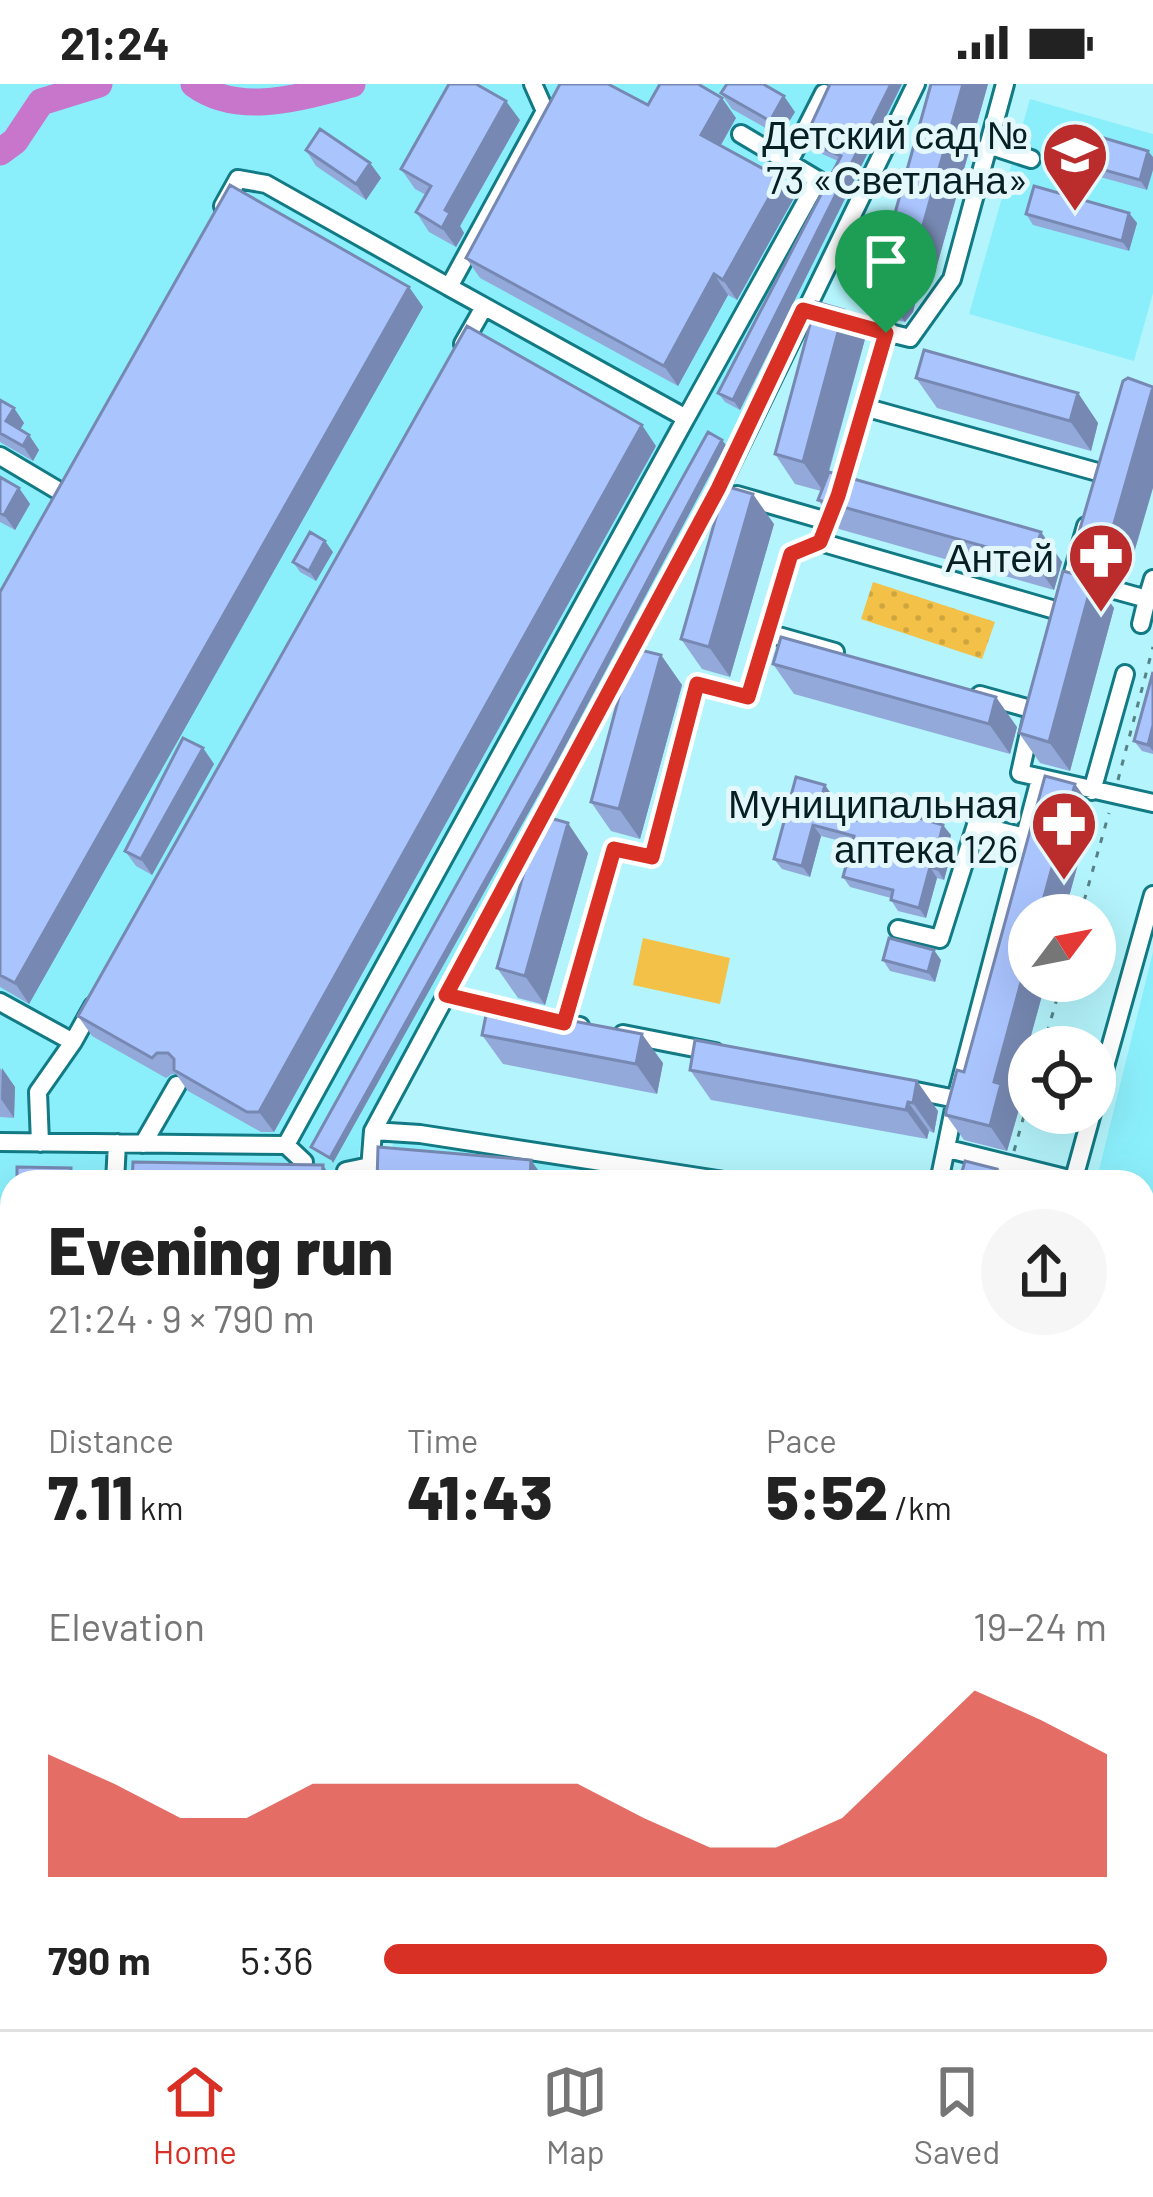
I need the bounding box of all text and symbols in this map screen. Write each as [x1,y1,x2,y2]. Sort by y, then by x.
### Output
text: 21:24 [60,15,170,69]
place label: Детский сад № 73 «Светлана» [762,110,1028,202]
school or university icon: Детский сад № 73 «Светлана» [1040,120,1110,214]
pin [835,210,937,333]
icon: arrive [853,228,919,294]
pharmacy icon: Антей [1066,521,1136,615]
place label: Антей [946,533,1054,580]
place label: Муниципальная аптека 126 [728,779,1018,871]
pharmacy icon: Муниципальная аптека 126 [1029,789,1099,883]
north arrow [1008,894,1116,1002]
map controls [1008,894,1116,1134]
button: locate [1008,1026,1116,1134]
text: Evening run [48,1209,393,1288]
button: share [981,1209,1107,1335]
text: 21:24 · 9 × 790 m [48,1294,315,1341]
text: Distance [48,1420,174,1460]
text: Time [407,1420,478,1460]
text: Pace [766,1420,837,1460]
text: 7.11 [48,1460,133,1532]
text: 41:43 [407,1460,553,1532]
text: 5:52 [766,1460,888,1532]
text: km [133,1487,183,1527]
text: /km [888,1487,952,1527]
text: Elevation [48,1602,205,1649]
text: 19–24 m [973,1602,1107,1649]
text: 790 m [48,1936,151,1983]
text: 5:36 [240,1936,313,1983]
tab: Home [153,2059,237,2171]
tab: Map [542,2059,608,2171]
tab: Saved [914,2059,1000,2171]

